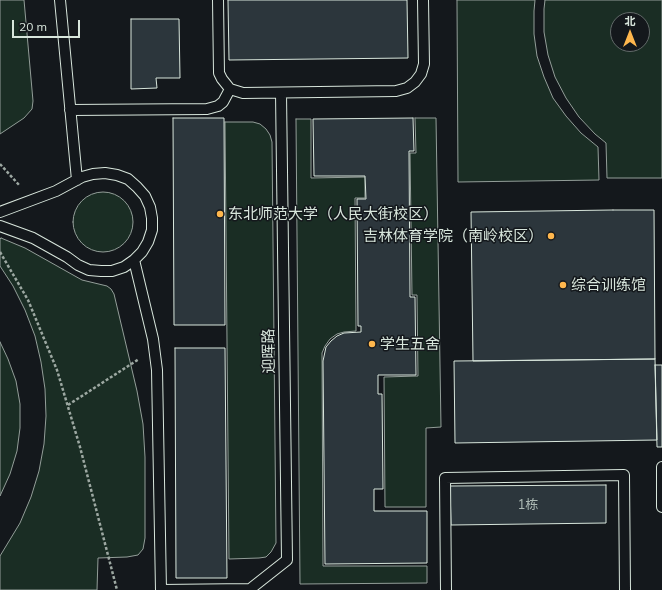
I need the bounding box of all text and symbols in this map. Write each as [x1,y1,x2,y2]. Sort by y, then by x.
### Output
scale bar [14,12,82,38]
north arrow [610,12,650,52]
text: 北 [625,14,636,28]
text: 20 m [19,19,47,34]
place label: 东北师范大学（人民大街校区） [228,205,438,223]
marker: 东北师范大学（人民大街校区） [215,209,225,219]
place label: 吉林体育学院（南岭校区） [363,227,543,245]
marker: 吉林体育学院（南岭校区） [546,231,556,241]
place label: 综合训练馆 [571,276,646,294]
marker: 综合训练馆 [558,280,568,290]
street label: 迎晖路 [260,328,278,374]
place label: 学生五舍 [380,335,440,353]
marker: 学生五舍 [367,339,377,349]
house number: 1栋 [518,497,538,513]

